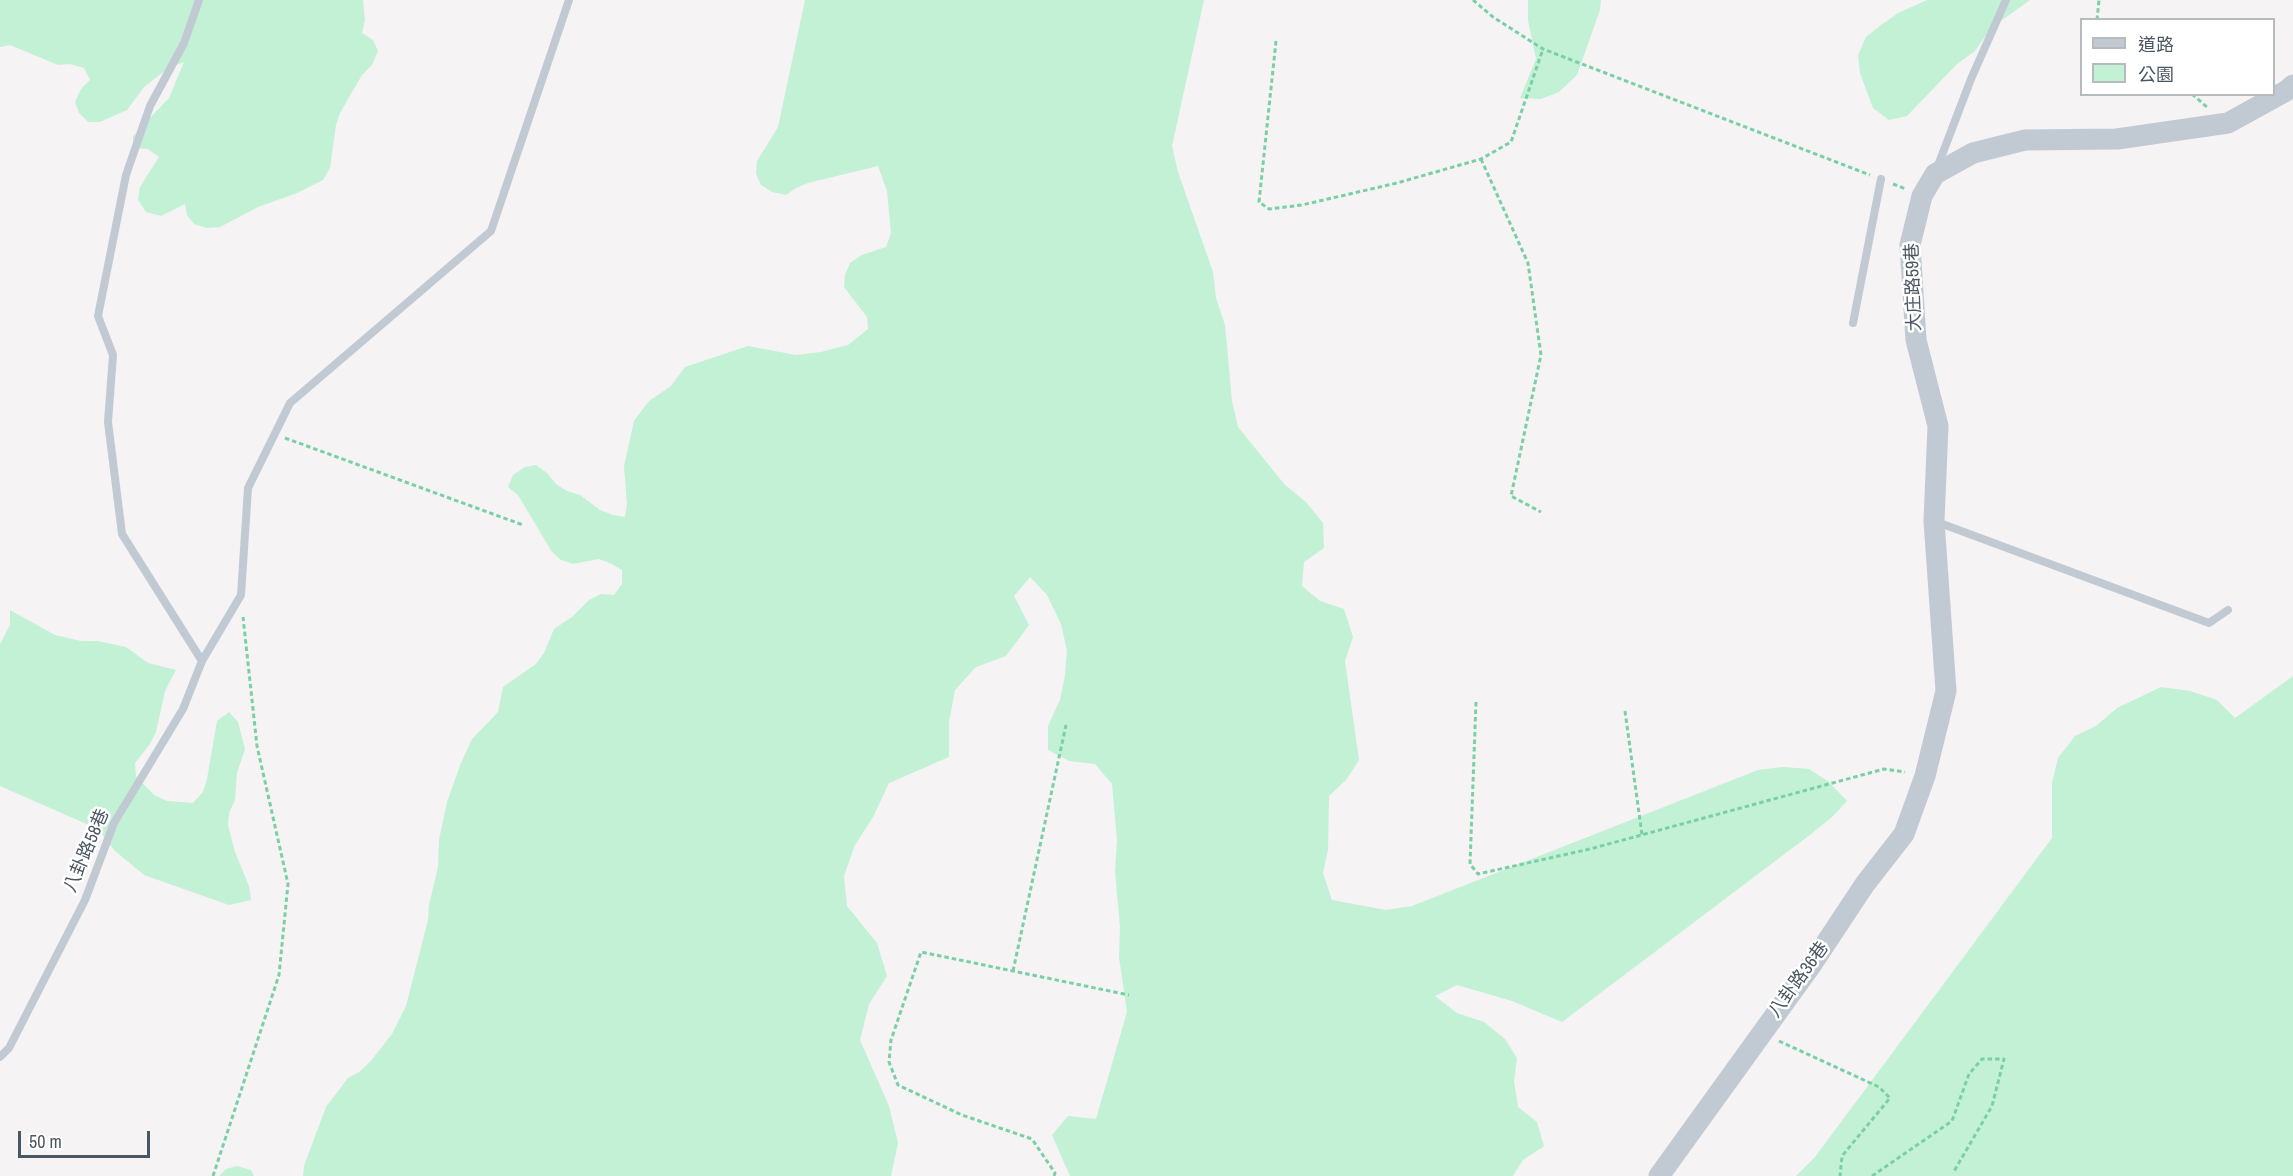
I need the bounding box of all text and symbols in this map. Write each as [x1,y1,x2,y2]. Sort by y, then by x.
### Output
legend [2080,18,2275,96]
text: 道路 [2138,32,2174,57]
text: 公園 [2138,62,2174,87]
street label: 大庄路59巷 [1902,242,1926,332]
street label: 八卦路58巷 [60,806,114,896]
street label: 八卦路36巷 [1764,938,1834,1022]
scale bar [21,1119,153,1157]
text: 50 m [29,1129,62,1154]

